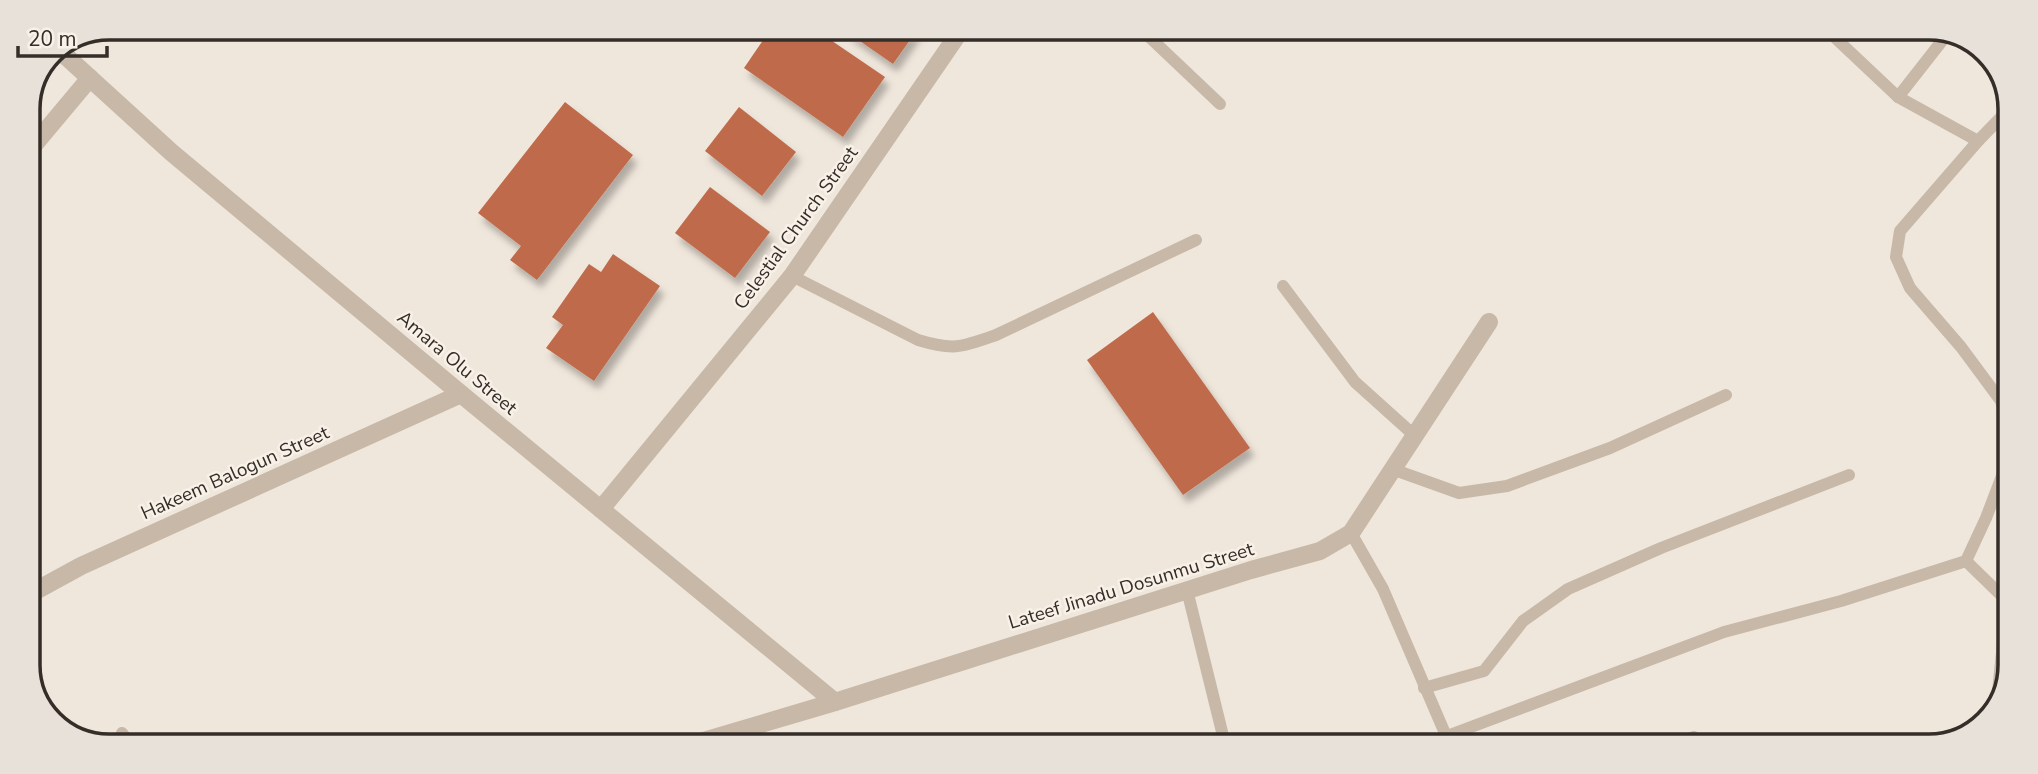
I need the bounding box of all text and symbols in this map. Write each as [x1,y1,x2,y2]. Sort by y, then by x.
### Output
scale bar [18,14,107,58]
text: 20 m [28,25,77,53]
street label: Celestial Church Street [728,141,864,315]
street label: Amara Olu Street [391,305,523,421]
street label: Hakeem Balogun Street [137,420,334,526]
street label: Lateef Jinadu Dosunmu Street [1005,536,1257,636]

